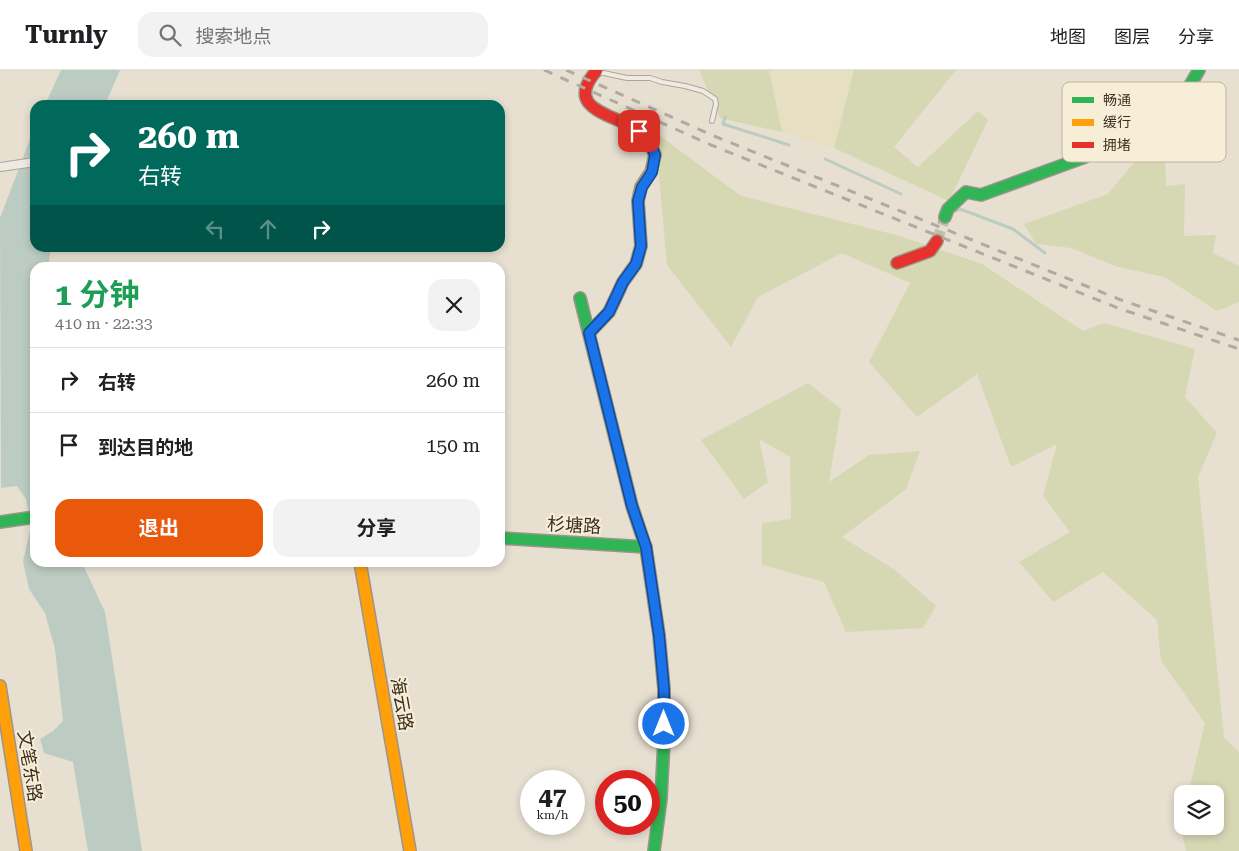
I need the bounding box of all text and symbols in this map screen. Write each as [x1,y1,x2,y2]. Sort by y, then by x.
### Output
search box [138,12,488,57]
text: Turnly [25,21,108,49]
icon: search [156,21,184,49]
text: 搜索地点 [196,25,272,48]
text: 地图 [1050,26,1086,47]
text: 图层 [1114,26,1150,47]
text: 分享 [1178,26,1214,47]
legend [1062,82,1226,162]
text: 畅通 [1103,92,1131,108]
pin [618,110,660,152]
text: 缓行 [1103,114,1131,130]
text: 260 m [138,116,239,157]
icon: arrive [625,117,653,145]
icon: right [55,120,120,185]
text: 拥堵 [1103,137,1131,153]
text: 右转 [138,164,182,189]
icon: left [201,215,229,243]
icon: ahead [254,215,282,243]
icon: right [307,215,335,243]
text: 1 分钟 [55,277,139,312]
button: close [428,279,480,331]
text: 410 m · 22:33 [55,314,153,333]
icon: right [55,366,83,394]
text: 260 m [426,369,480,392]
text: 右转 [98,371,136,394]
icon: arrive [55,431,83,459]
text: 150 m [426,434,480,457]
text: 到达目的地 [98,436,193,459]
button: 退出 [55,499,263,557]
button: 分享 [273,499,480,557]
street label: 杉塘路 [546,513,602,537]
street label: 海云路 [387,676,417,732]
position arrow [637,697,689,749]
street label: 文笔东路 [14,729,46,803]
speed limit sign: 50 [595,770,660,835]
text: 47 [538,782,567,811]
map controls [1174,785,1224,835]
button: layers [1174,785,1224,835]
text: km/h [536,808,569,822]

